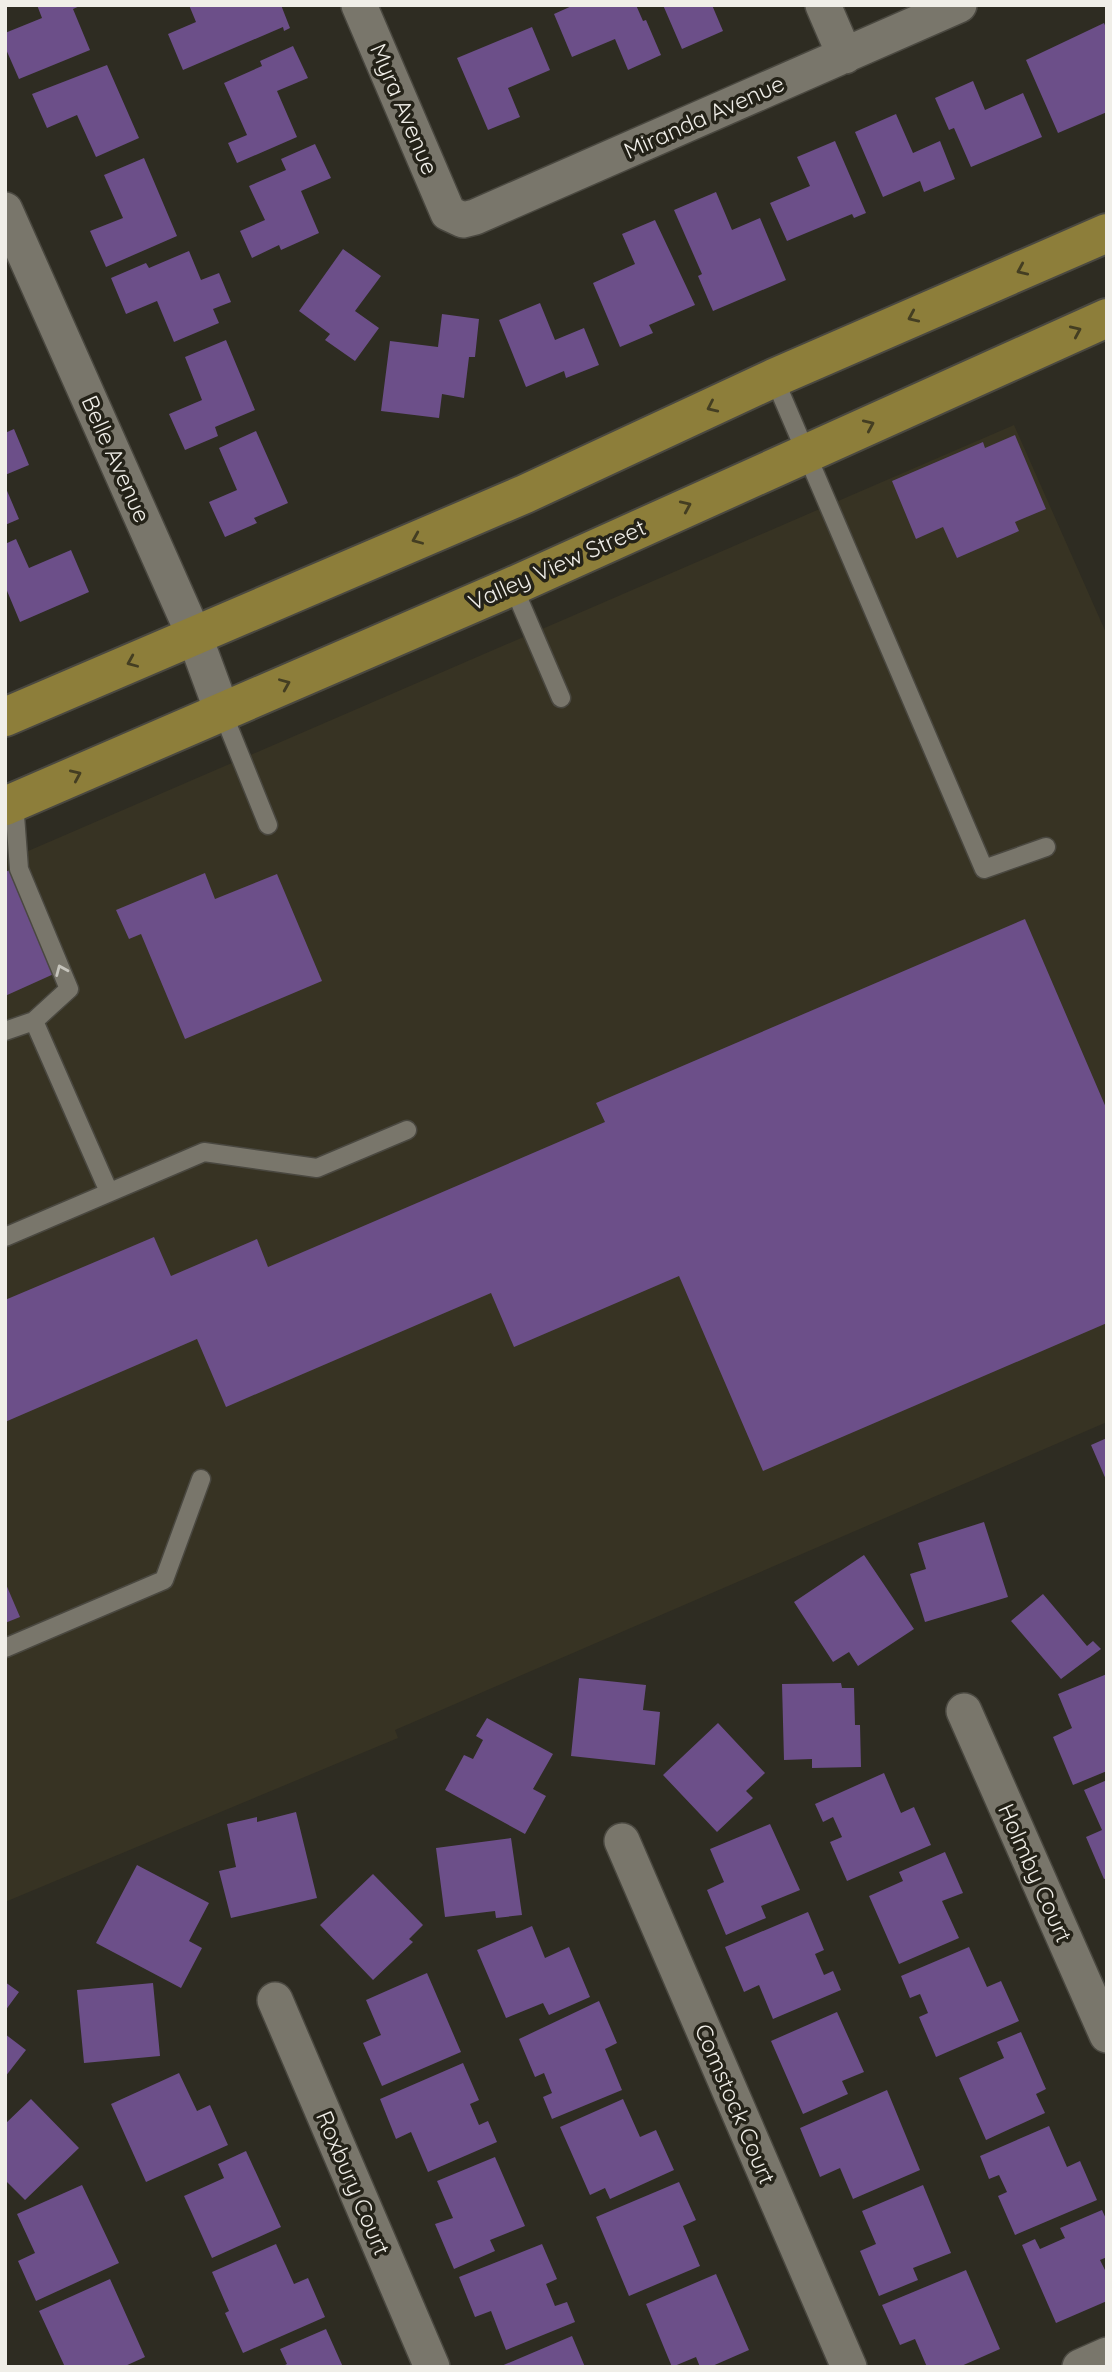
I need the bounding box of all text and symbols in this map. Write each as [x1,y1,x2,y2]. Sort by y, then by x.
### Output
street label: Myra Avenue [364,39,445,179]
street label: Miranda Avenue [619,68,789,165]
one-way arrow [1016,262,1029,276]
one-way arrow [908,309,921,323]
one-way arrow [1069,325,1082,339]
street label: Belle Avenue [76,391,157,527]
one-way arrow [707,398,719,412]
one-way arrow [862,419,874,433]
one-way arrow [679,500,691,514]
street label: Valley View Street [464,512,650,617]
one-way arrow [412,531,424,545]
one-way arrow [126,654,139,668]
one-way arrow [278,678,290,692]
one-way arrow [69,769,82,783]
one-way arrow [56,965,70,977]
street label: Holmby Court [992,1799,1079,1947]
street label: Comstock Court [689,2019,782,2189]
street label: Roxbury Court [310,2106,397,2260]

